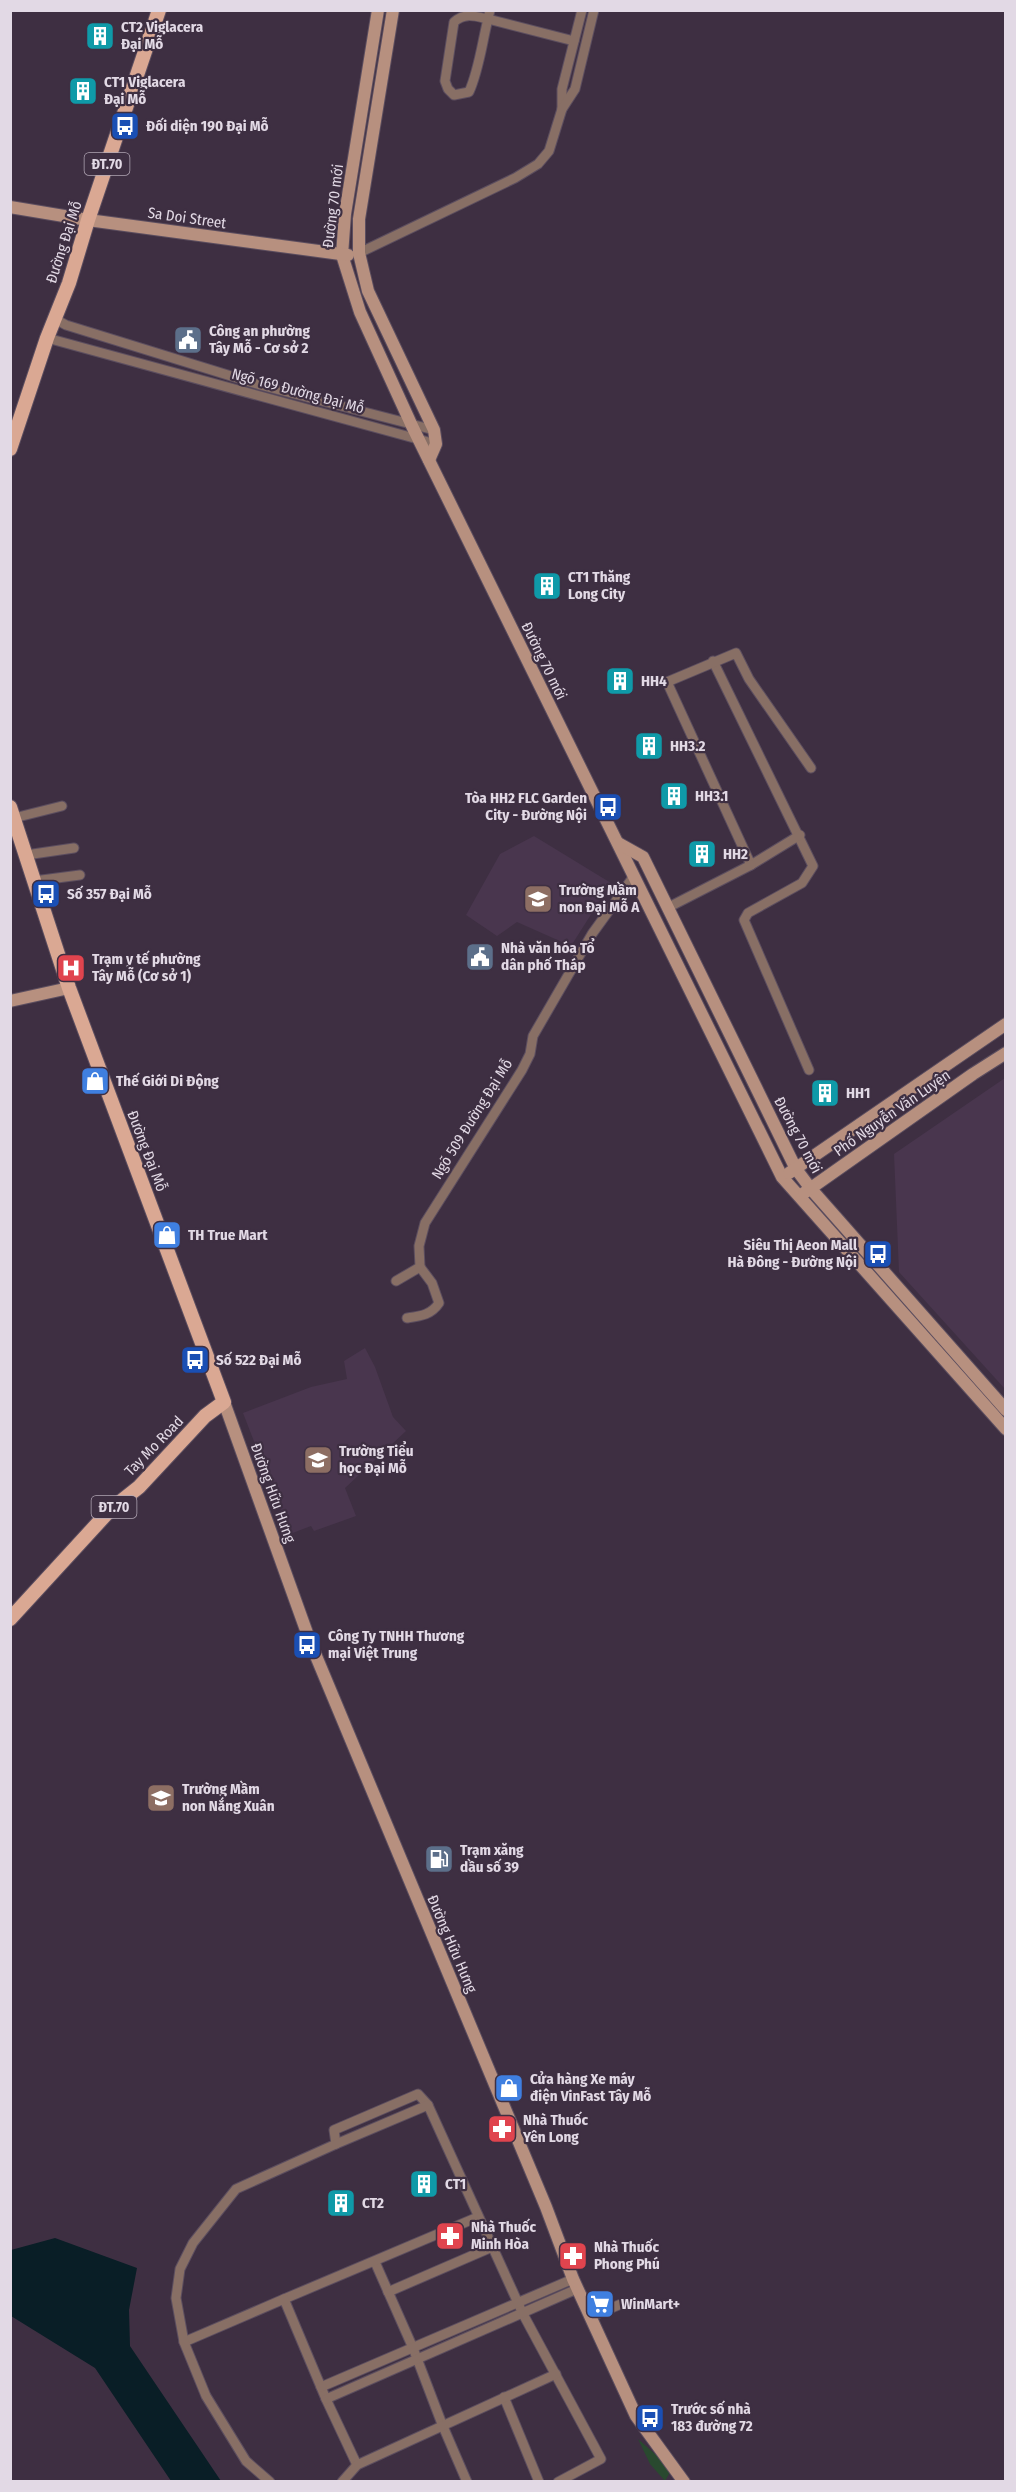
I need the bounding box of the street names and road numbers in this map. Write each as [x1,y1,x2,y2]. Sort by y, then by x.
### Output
road number: ĐT.70 [84,153,130,175]
street label: Đường 70 mới [319,163,347,249]
street label: Đường Đại Mỗ [42,198,86,285]
street label: Sa Doi Street [147,204,228,232]
street label: Ngõ 169 Đường Đại Mỗ [230,365,366,417]
street label: Đường 70 mới [517,619,571,703]
street label: Ngõ 509 Đường Đại Mỗ [428,1056,516,1182]
street label: Phố Nguyễn Văn Luyện [830,1066,954,1160]
street label: Đường 70 mới [770,1094,826,1176]
street label: Đường Đại Mỗ [123,1108,171,1194]
street label: Tay Mo Road [121,1412,187,1480]
street label: Đường Hữu Hưng [247,1441,299,1545]
road number: ĐT.70 [92,1496,136,1518]
street label: Đường Hữu Hưng [423,1892,481,1996]

